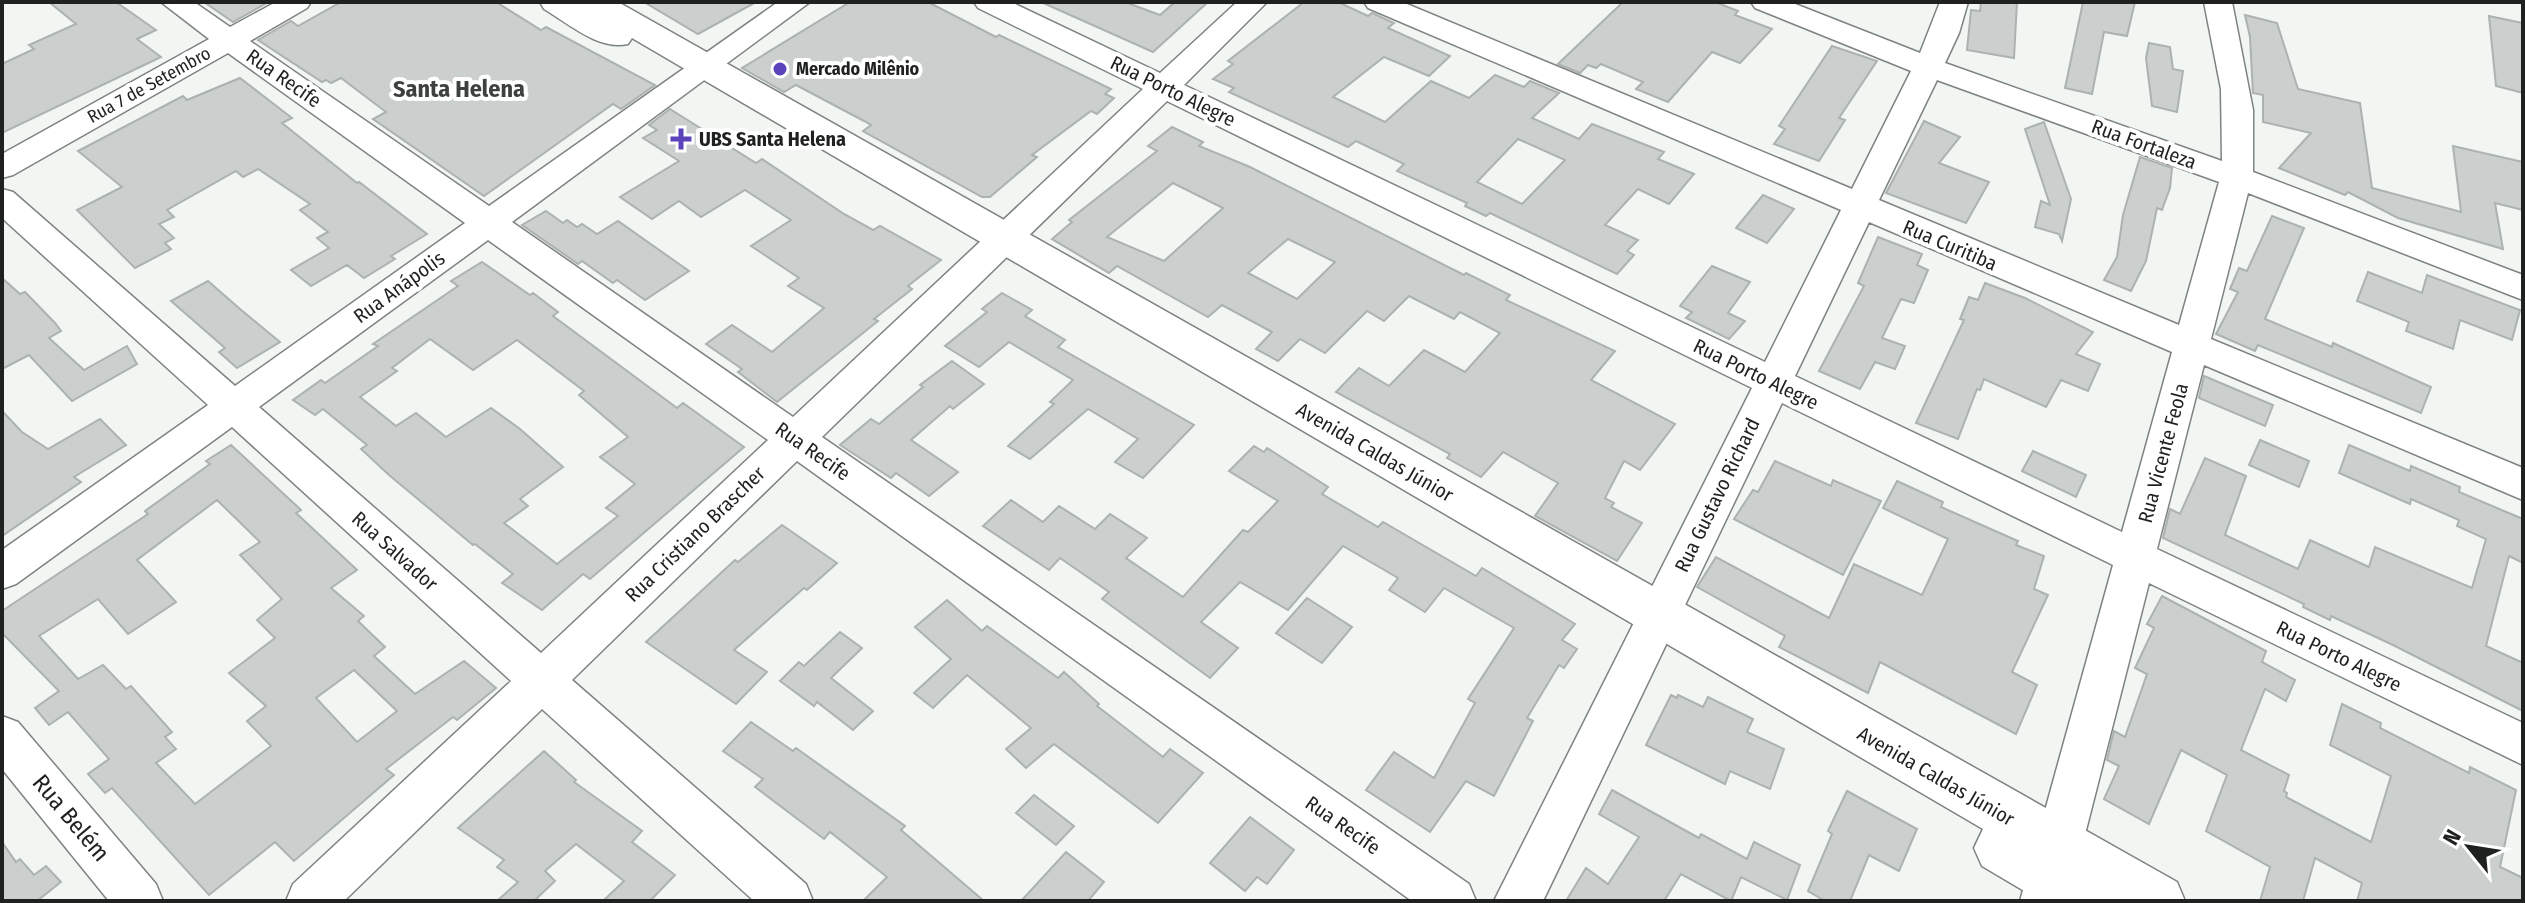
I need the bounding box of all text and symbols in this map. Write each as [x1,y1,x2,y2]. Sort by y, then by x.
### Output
street label: Rua 7 de Setembro [84,42,214,128]
street label: Rua Recife [242,44,326,112]
street label: Rua Porto Alegre [1107,50,1239,132]
place label: Mercado Milênio [796,58,920,80]
marker: Mercado Milênio [771,60,789,78]
district label: Santa Helena [393,75,525,103]
street label: Rua Fortaleza [2088,114,2200,174]
place label: UBS Santa Helena [699,127,846,151]
marker: UBS Santa Helena [670,128,692,150]
street label: Rua Curitiba [1899,214,2001,276]
street label: Rua Anápolis [349,246,449,328]
street label: Rua Porto Alegre [1690,333,1822,415]
street label: Rua Vicente Feola [2133,380,2193,526]
street label: Avenida Caldas Júnior [1292,397,1458,507]
street label: Rua Gustavo Richard [1669,414,1765,576]
street label: Rua Recife [771,417,855,485]
street label: Rua Cristiano Brascher [620,461,770,607]
street label: Rua Salvador [347,506,443,596]
street label: Rua Porto Alegre [2273,615,2405,697]
street label: Avenida Caldas Júnior [1853,721,2019,831]
street label: Rua Belém [27,769,115,867]
street label: Rua Recife [1301,791,1385,859]
north arrow [2429,807,2509,887]
text: N [2437,825,2467,850]

